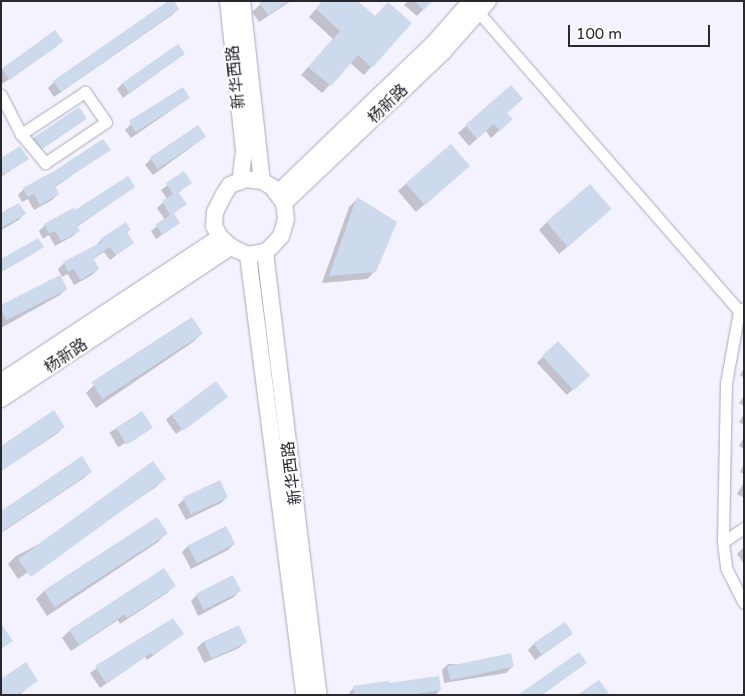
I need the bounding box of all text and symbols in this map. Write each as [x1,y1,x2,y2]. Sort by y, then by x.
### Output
scale bar [570,15,712,47]
text: 100 m [576,25,622,43]
street label: 新华西路 [223,44,249,110]
street label: 杨新路 [364,80,412,128]
street label: 杨新路 [41,335,91,377]
street label: 新华西路 [279,440,305,506]

